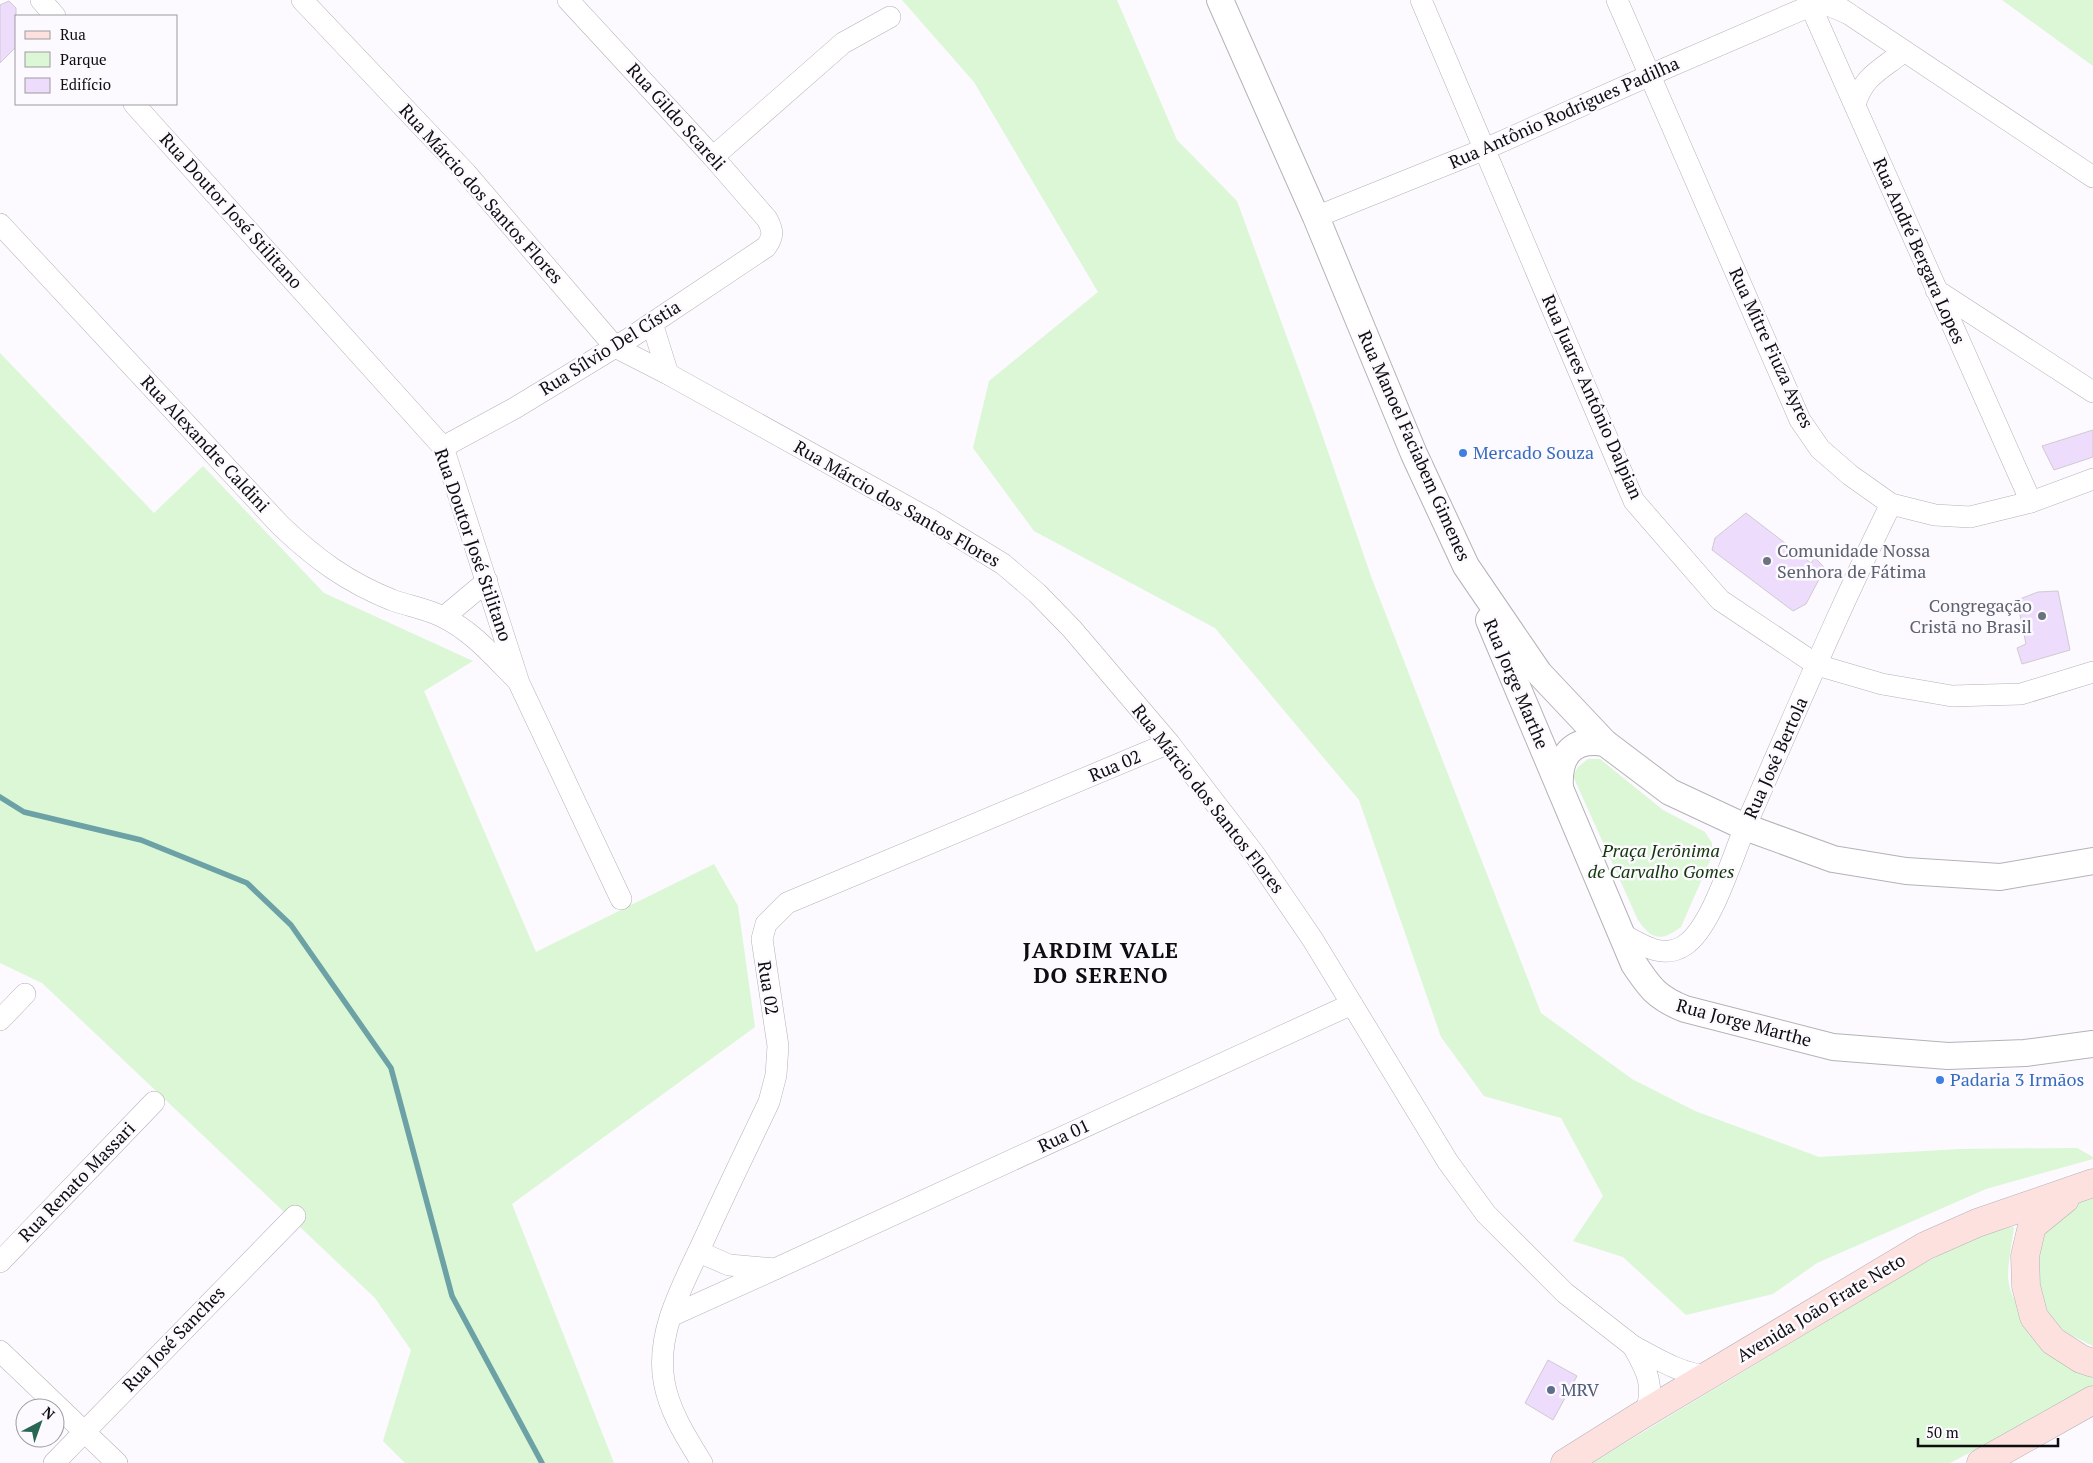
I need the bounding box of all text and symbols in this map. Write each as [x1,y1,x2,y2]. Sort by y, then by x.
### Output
legend [15,15,178,105]
text: Rua [60,24,86,44]
text: Parque [60,49,107,69]
street label: Rua Antônio Rodrigues Padilha [1445,50,1683,174]
street label: Rua Gildo Scareli [622,57,731,175]
text: Edifício [60,74,111,94]
street label: Rua Márcio dos Santos Flores [394,98,569,288]
street label: Rua Doutor José Stilitano [155,127,308,294]
street label: Rua André Bergara Lopes [1868,154,1972,347]
street label: Rua Mitre Fiuza Ayres [1724,263,1820,432]
street label: Rua Juares Antônio Dalpian [1537,291,1649,503]
street label: Rua Sílvio Del Cístia [534,294,685,400]
street label: Rua Manoel Faciabem Gimenes [1353,327,1477,565]
street label: Rua Alexandre Caldini [136,370,275,517]
street label: Rua Márcio dos Santos Flores [790,434,1005,572]
place label: Mercado Souza [1473,440,1594,464]
street label: Rua Doutor José Stilitano [430,445,518,644]
marker: Mercado Souza [1457,447,1469,459]
place label: Comunidade Nossa Senhora de Fátima [1777,538,1930,583]
marker: Comunidade Nossa Senhora de Fátima [1761,555,1773,567]
place label: Congregação Cristã no Brasil [1909,593,2032,638]
marker: Congregação Cristã no Brasil [2036,610,2048,622]
street label: Rua Jorge Marthe [1479,615,1555,752]
street label: Rua José Bertola [1738,693,1813,822]
street label: Rua Márcio dos Santos Flores [1127,699,1290,898]
street label: Rua 02 [1085,743,1144,787]
park label: Praça Jerõnima de Carvalho Gomes [1587,838,1735,883]
district label: JARDIM VALE DO SERENO [1023,935,1179,989]
street label: Rua 02 [753,959,785,1017]
street label: Rua Jorge Marthe [1674,992,1815,1052]
place label: Padaria 3 Irmãos [1950,1067,2084,1091]
marker: Padaria 3 Irmãos [1934,1074,1946,1086]
street label: Rua 01 [1034,1113,1093,1157]
street label: Rua Renato Massari [13,1116,140,1246]
street label: Avenida João Frate Neto [1732,1247,1909,1367]
street label: Rua José Sanches [117,1280,230,1396]
place label: MRV [1561,1377,1600,1401]
marker: MRV [1545,1384,1557,1396]
north arrow [15,1398,65,1448]
text: N [39,1402,59,1424]
scale bar [1918,1416,2058,1448]
text: 50 m [1926,1422,1959,1442]

